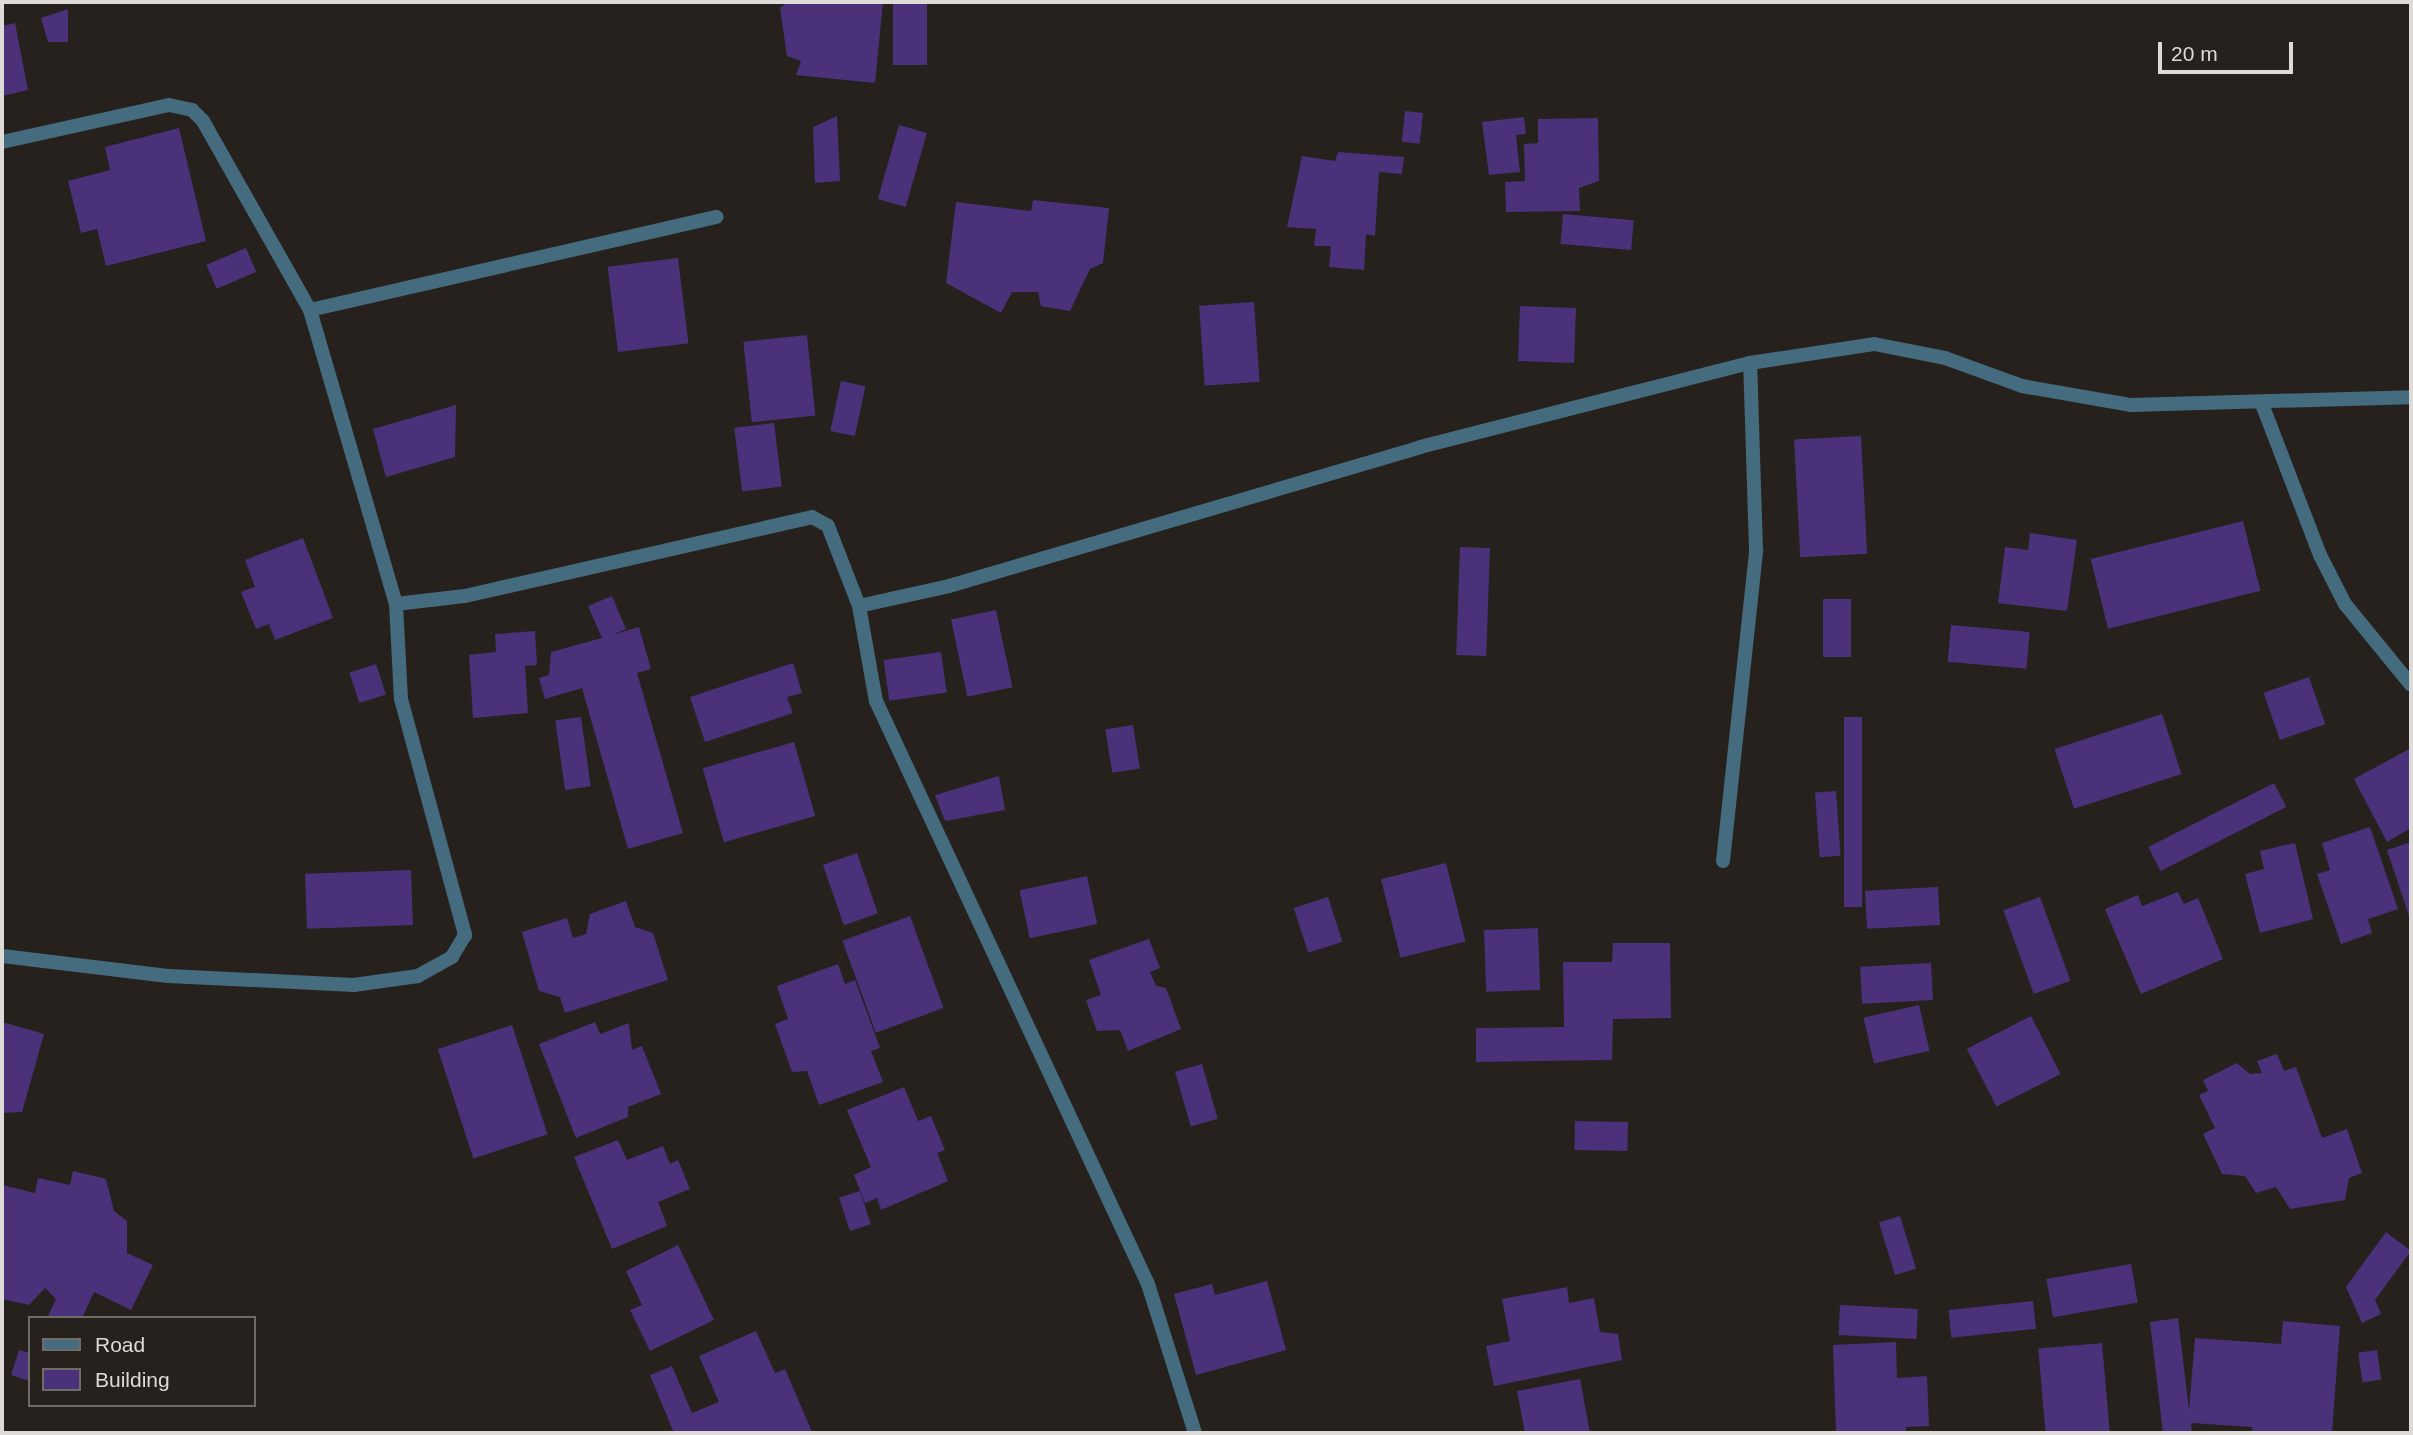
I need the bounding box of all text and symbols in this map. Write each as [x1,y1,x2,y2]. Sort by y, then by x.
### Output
scale bar [2161,28,2296,72]
text: 20 m [2171,42,2218,65]
legend [28,1316,256,1407]
text: Road [95,1333,145,1356]
text: Building [95,1368,170,1391]

